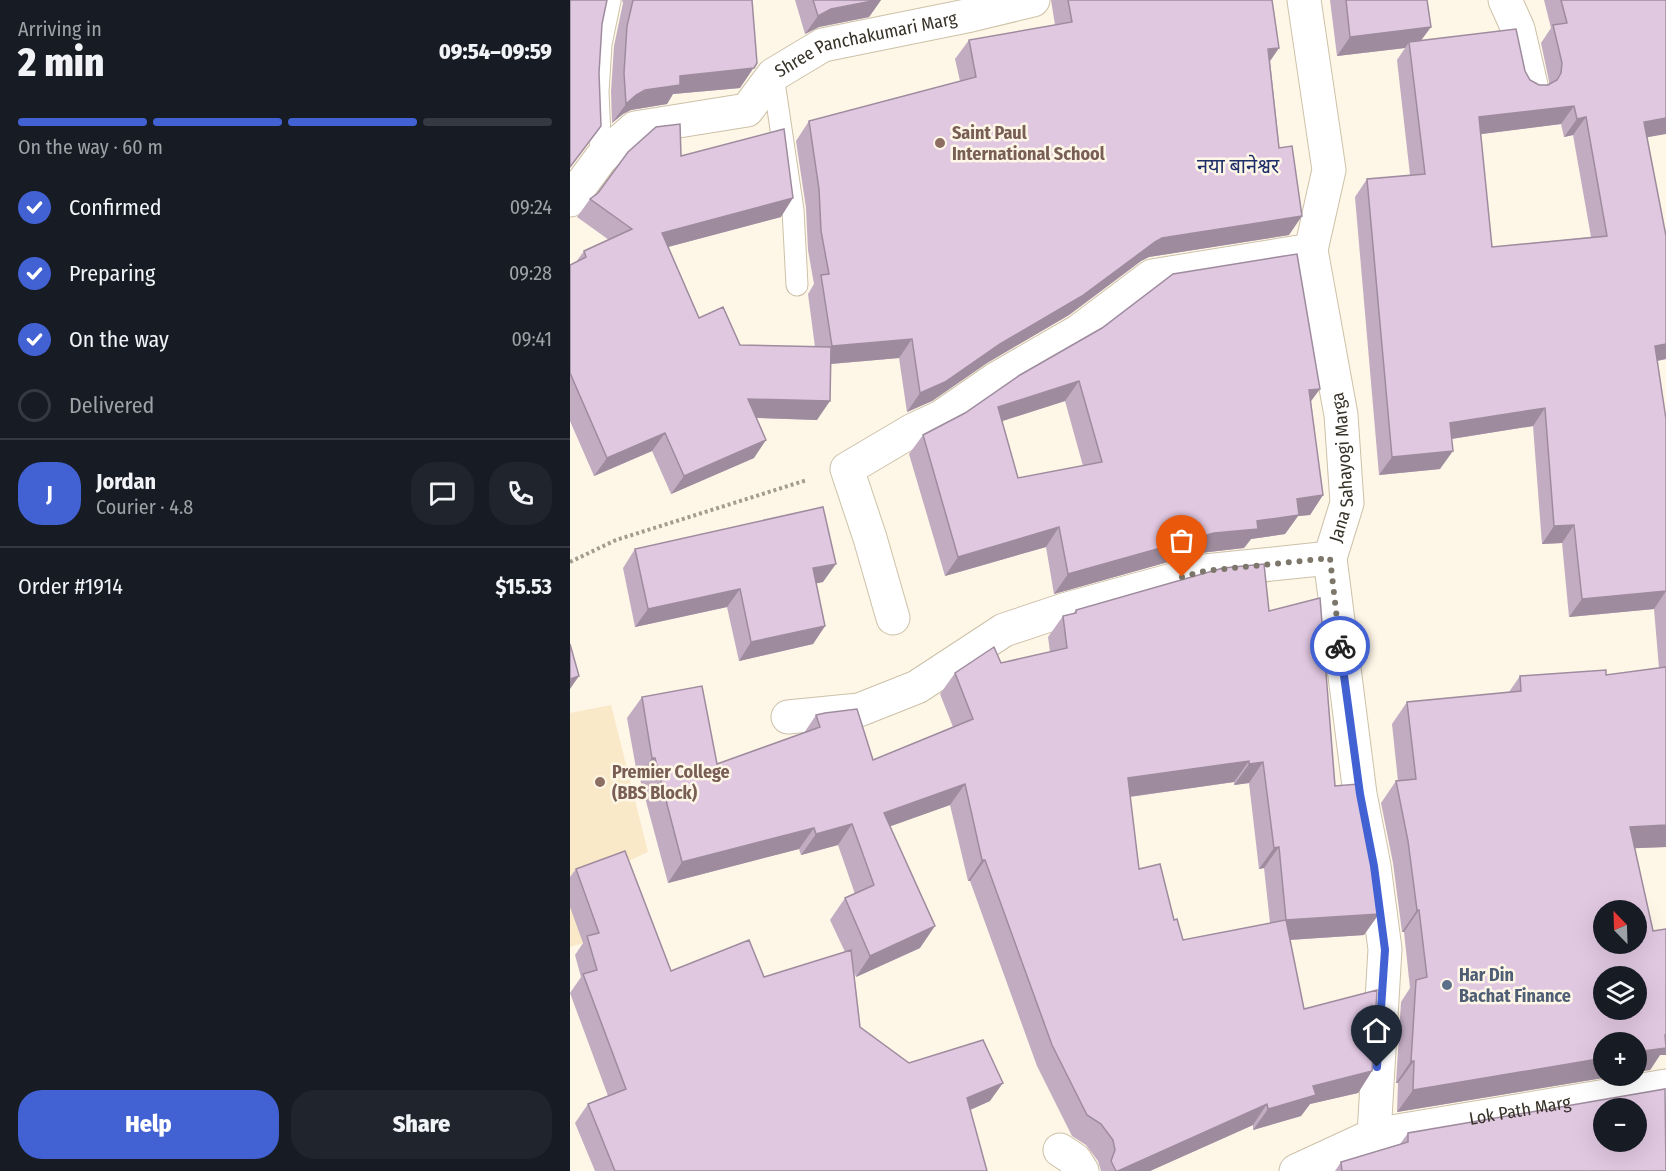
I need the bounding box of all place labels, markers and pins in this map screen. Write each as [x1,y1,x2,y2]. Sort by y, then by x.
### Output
place label: Saint Paul International School [952,122,1105,165]
marker: Saint Paul International School [933,136,947,150]
pin [1156,515,1207,577]
place label: Premier College (BBS Block) [612,761,730,804]
marker: Premier College (BBS Block) [593,775,607,789]
place label: Har Din Bachat Finance [1459,964,1571,1007]
marker: Har Din Bachat Finance [1440,978,1454,992]
pin [1351,1005,1402,1067]

